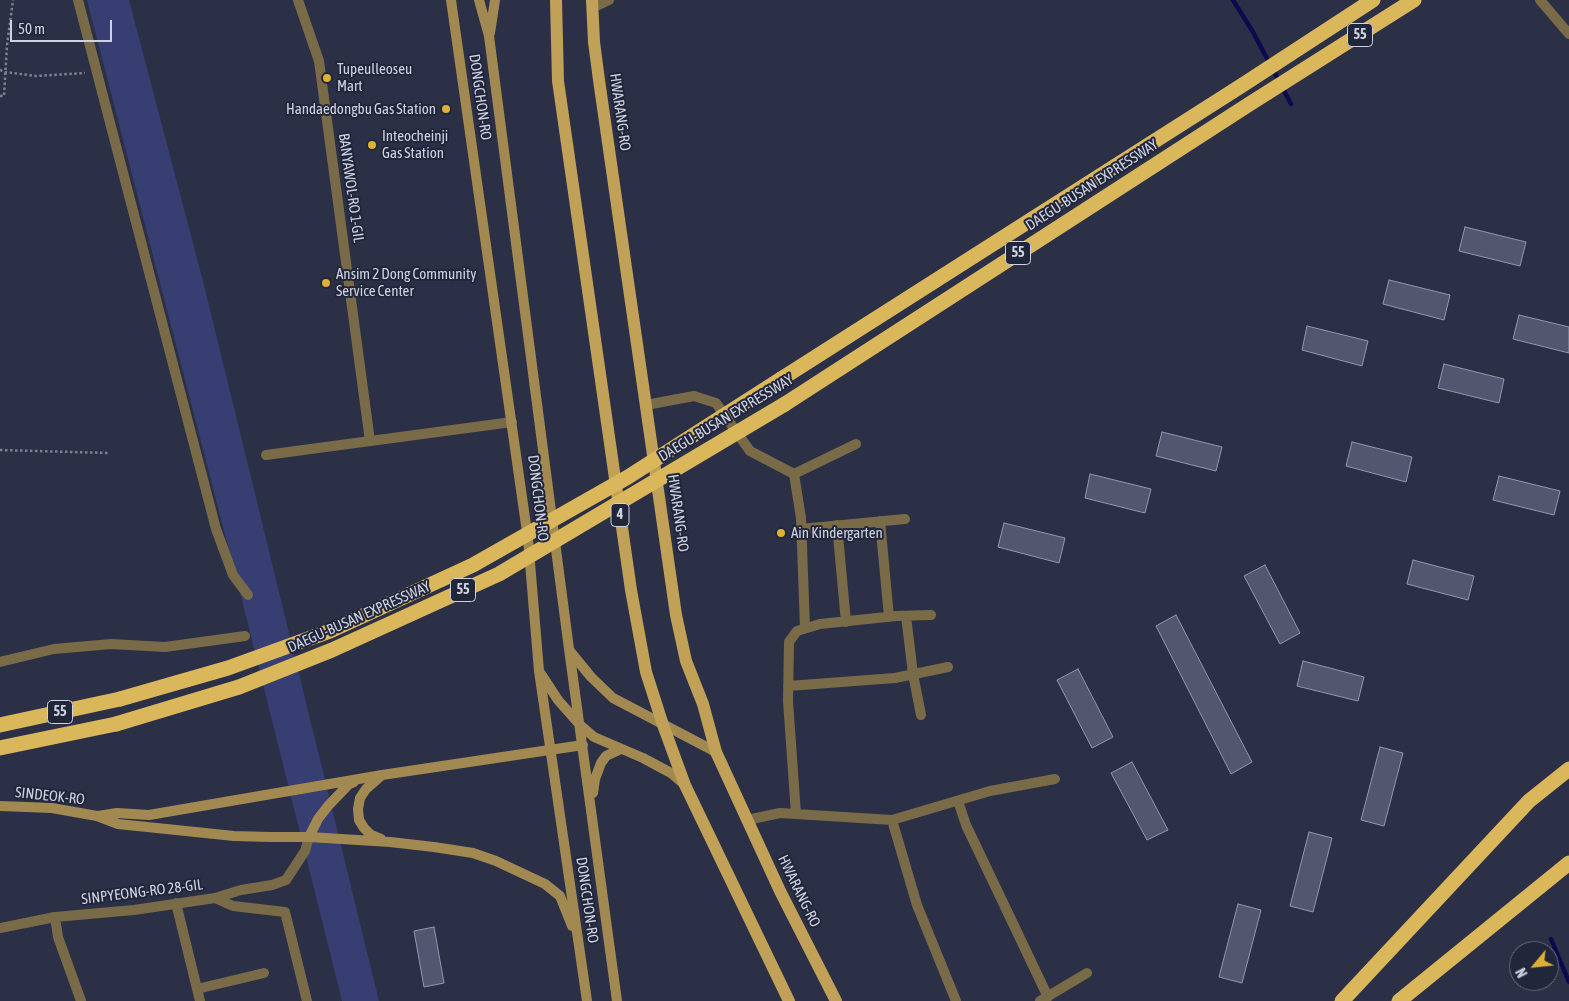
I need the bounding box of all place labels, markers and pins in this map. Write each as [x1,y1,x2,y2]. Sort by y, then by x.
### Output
place label: Tupeulleoseu Mart [337,60,412,95]
marker: Tupeulleoseu Mart [321,72,333,84]
place label: Handaedongbu Gas Station [286,100,436,118]
marker: Handaedongbu Gas Station [440,103,452,115]
place label: Inteocheinji Gas Station [382,127,448,162]
marker: Inteocheinji Gas Station [366,139,378,151]
place label: Ansim 2 Dong Community Service Center [336,265,476,300]
marker: Ansim 2 Dong Community Service Center [320,277,332,289]
place label: Ain Kindergarten [791,524,883,542]
marker: Ain Kindergarten [775,527,787,539]

